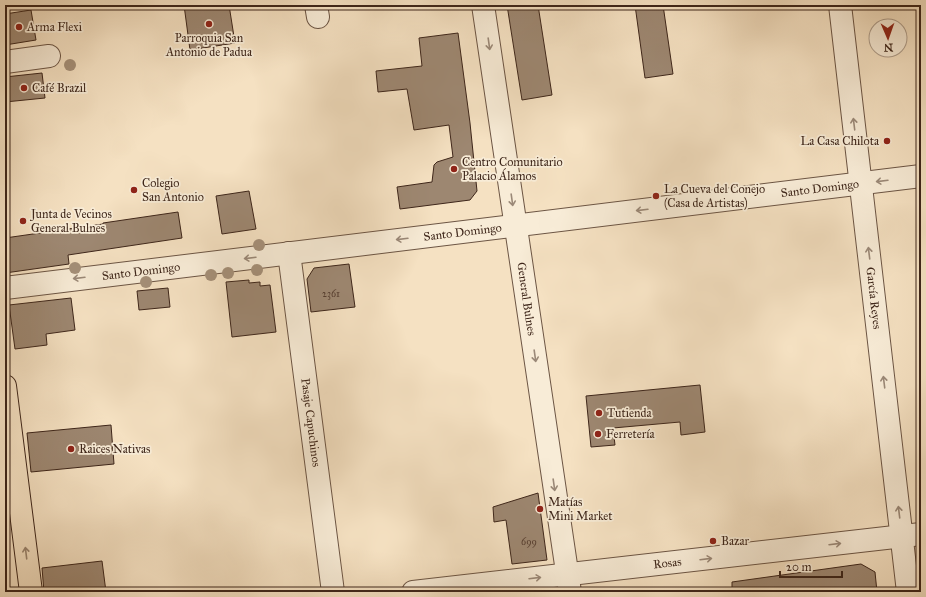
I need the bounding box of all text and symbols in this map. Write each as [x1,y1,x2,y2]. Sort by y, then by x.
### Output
north arrow [868,18,908,58]
marker: Parroquia San Antonio de Padua [204,19,214,29]
place label: Arma Flexi [26,20,83,34]
marker: Arma Flexi [14,22,24,32]
place label: Parroquia San Antonio de Padua [165,31,253,59]
one-way arrow [485,37,493,50]
text: N [883,41,893,54]
place label: Café Brazil [32,81,87,95]
marker: Café Brazil [19,83,29,93]
one-way arrow [850,118,857,131]
place label: La Casa Chilota [800,134,880,148]
marker: La Casa Chilota [882,136,892,146]
place label: Centro Comunitario Palacio Álamos [462,155,563,183]
marker: Centro Comunitario Palacio Álamos [449,164,459,174]
place label: Colegio San Antonio [142,176,204,204]
street label: Santo Domingo [780,177,860,200]
one-way arrow [876,177,889,185]
place label: La Cueva del Conejo (Casa de Artistas) [664,182,765,210]
marker: Colegio San Antonio [129,185,139,195]
marker: La Cueva del Conejo (Casa de Artistas) [651,191,661,201]
one-way arrow [508,193,516,206]
one-way arrow [636,206,649,214]
place label: Junta de Vecinos General Bulnes [29,207,112,235]
marker: Junta de Vecinos General Bulnes [18,216,28,226]
street label: Santo Domingo [423,220,502,244]
one-way arrow [396,235,409,243]
one-way arrow [865,247,872,260]
one-way arrow [244,254,257,261]
street label: Santo Domingo [101,260,181,283]
street label: General Bulnes [514,261,539,337]
street label: García Reyes [863,266,885,330]
one-way arrow [73,274,86,282]
house number: 2361 [322,288,340,300]
one-way arrow [531,349,539,362]
one-way arrow [880,376,887,389]
street label: Pasaje Capuchinos [298,377,324,468]
place label: Tutienda [607,406,652,420]
marker: Tutienda [594,408,604,418]
place label: Ferretería [606,427,656,441]
marker: Ferretería [593,429,603,439]
place label: Raices Nativas [79,442,150,456]
marker: Raices Nativas [66,444,76,454]
one-way arrow [550,478,558,491]
place label: Matías Mini Market [548,495,613,523]
marker: Matías Mini Market [535,504,545,514]
one-way arrow [895,505,902,518]
place label: Bazar [721,534,750,548]
house number: 699 [521,536,537,548]
marker: Bazar [708,536,718,546]
one-way arrow [828,540,841,548]
one-way arrow [22,547,30,560]
scale bar [780,553,842,579]
street label: Rosas [652,554,682,572]
one-way arrow [699,555,712,563]
text: 20 m [786,560,812,574]
one-way arrow [528,574,541,582]

